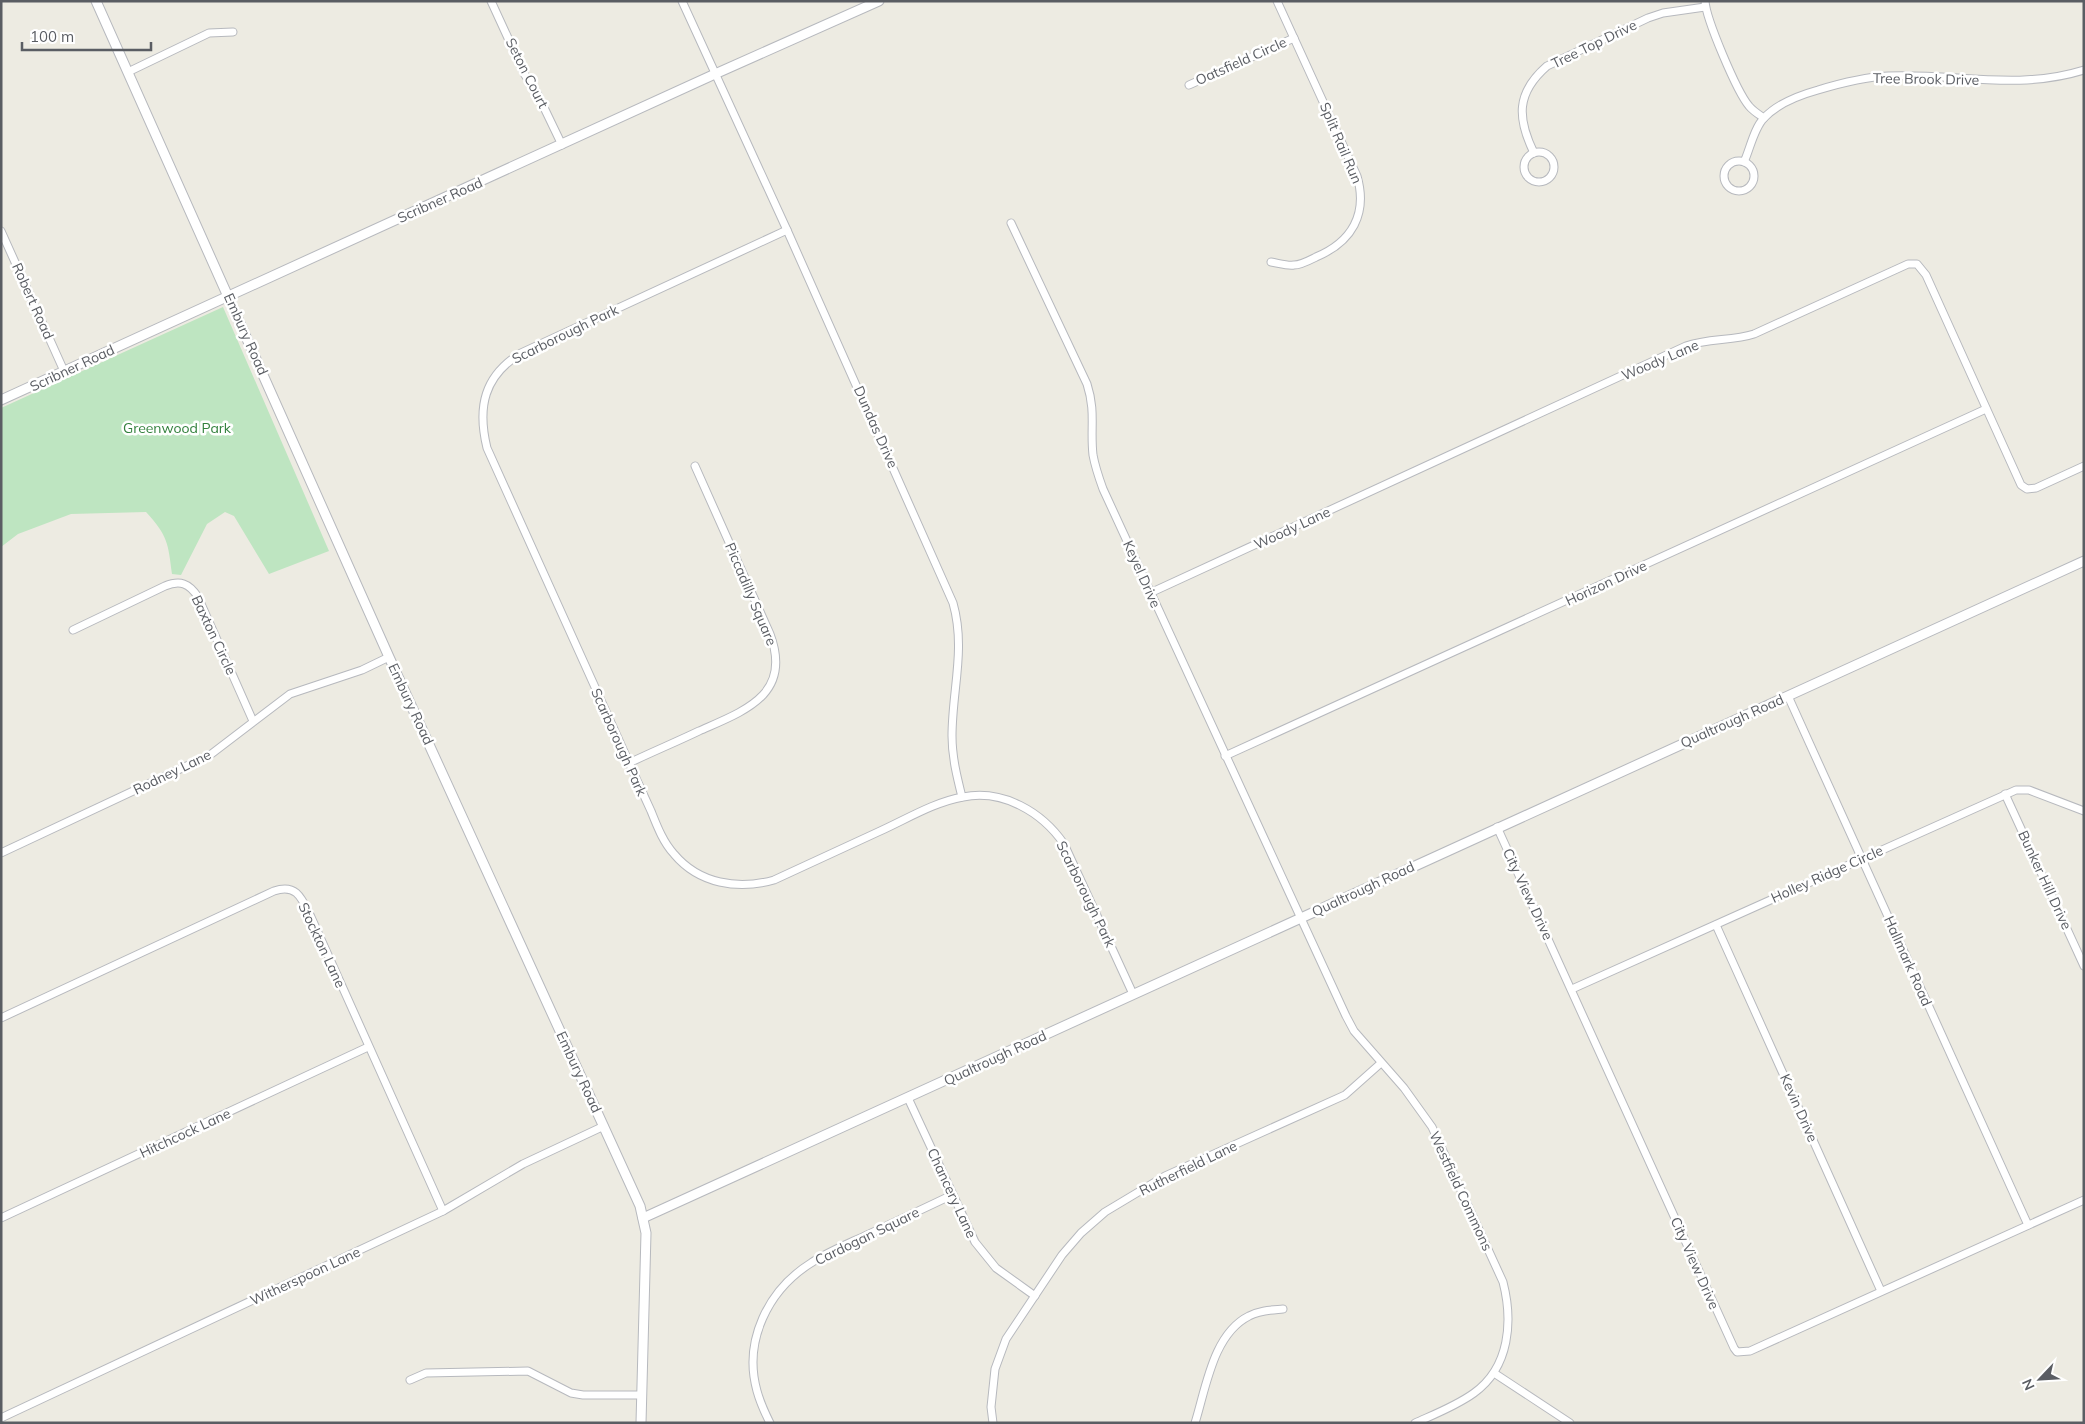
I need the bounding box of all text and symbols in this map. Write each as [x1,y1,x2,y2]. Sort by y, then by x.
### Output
street label: Tree Top Drive [1548,16,1640,72]
scale bar [22,20,151,52]
text: 100 m [30,27,74,46]
street label: Oatsfield Circle [1193,33,1289,89]
street label: Seton Court [502,35,552,111]
street label: Tree Brook Drive [1873,69,1979,89]
street label: Split Rail Run [1316,100,1366,186]
street label: Scribner Road [395,173,485,227]
street label: Robert Road [8,260,58,342]
street label: Embury Road [220,290,272,378]
street label: Scarborough Park [509,300,622,368]
street label: Woody Lane [1619,336,1701,384]
street label: Scribner Road [27,341,117,395]
street label: Dundas Drive [850,383,902,471]
park label: Greenwood Park [123,419,232,437]
street label: Woody Lane [1251,502,1333,554]
street label: Keyel Drive [1119,537,1165,611]
street label: Piccadilly Square [721,540,781,648]
street label: Horizon Drive [1562,556,1650,610]
street label: Baxton Circle [188,592,240,678]
street label: Embury Road [384,660,438,748]
street label: Scarborough Park [587,685,651,800]
street label: Qualtrough Road [1678,690,1786,752]
street label: Rodney Lane [130,745,214,799]
street label: Bunker Hill Drive [2014,828,2076,932]
street label: Scarborough Park [1052,838,1120,951]
street label: Holley Ridge Circle [1768,841,1886,907]
street label: City View Drive [1499,845,1557,943]
street label: Qualtrough Road [1309,857,1417,921]
street label: Stockton Lane [294,899,350,991]
street label: Hallmark Road [1880,913,1936,1009]
street label: Qualtrough Road [941,1026,1049,1090]
street label: Embury Road [552,1028,606,1116]
street label: Kevin Drive [1776,1071,1822,1145]
street label: Hitchcock Lane [137,1104,233,1162]
street label: Westfield Commons [1425,1128,1497,1254]
street label: Rutherfield Lane [1136,1136,1240,1200]
street label: Chancery Lane [923,1145,981,1241]
street label: Cardogan Square [812,1203,922,1269]
street label: City View Drive [1667,1214,1723,1312]
street label: Witherspoon Lane [247,1243,363,1309]
north arrow [2015,1354,2065,1404]
text: N [2018,1376,2039,1393]

